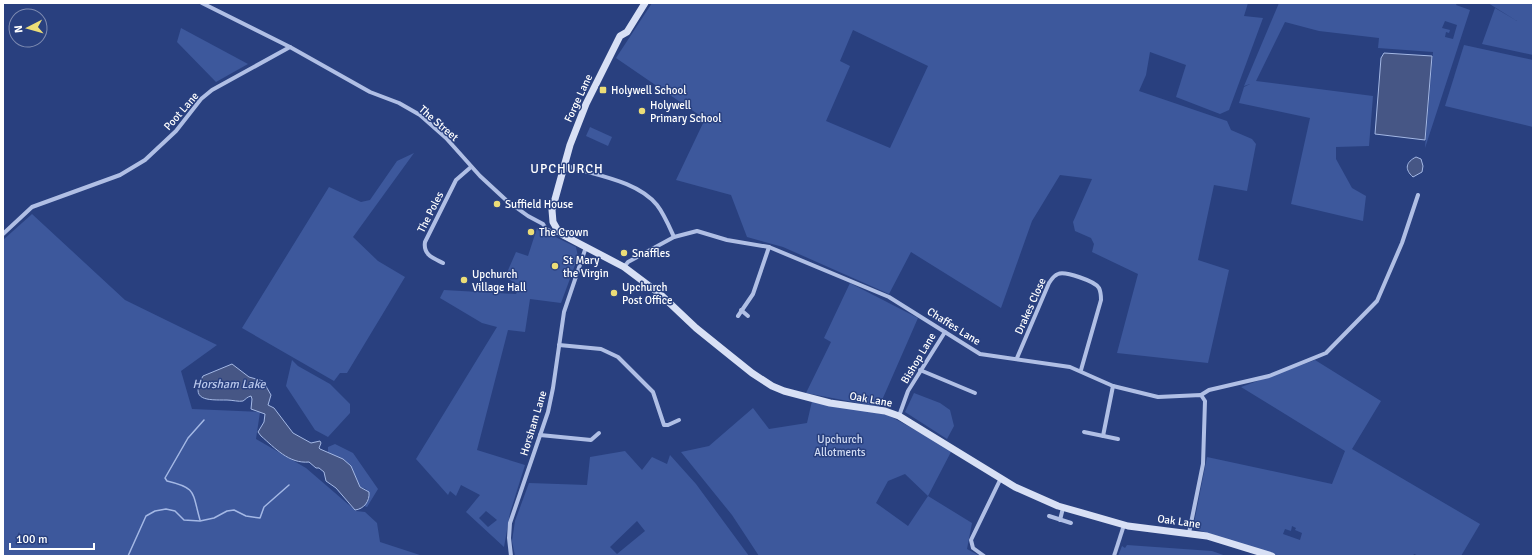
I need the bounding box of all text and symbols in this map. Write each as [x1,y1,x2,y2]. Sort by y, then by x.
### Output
north arrow [8,8,48,48]
text: N [12,25,25,33]
street label: Forge Lane [562,72,595,124]
place label: Holywell School [611,84,686,97]
marker: Holywell School [598,85,608,95]
street label: Poot Lane [161,90,201,133]
place label: Holywell Primary School [650,99,721,125]
street label: The Street [416,103,461,144]
marker: Holywell Primary School [637,106,647,116]
district label: UPCHURCH [530,161,604,177]
street label: The Poles [415,189,446,235]
place label: Suffield House [505,198,573,211]
marker: Suffield House [492,199,502,209]
place label: The Crown [539,226,588,239]
marker: The Crown [526,227,536,237]
place label: Snaffles [632,247,670,260]
marker: Snaffles [619,248,629,258]
place label: St Mary the Virgin [563,254,609,280]
marker: St Mary the Virgin [550,261,560,271]
place label: Upchurch Village Hall [472,268,526,294]
marker: Upchurch Village Hall [459,275,469,285]
street label: Drakes Close [1012,276,1049,336]
place label: Upchurch Post Office [622,281,672,307]
marker: Upchurch Post Office [609,288,619,298]
street label: Chaffes Lane [925,305,983,348]
street label: Bishop Lane [898,330,939,386]
water label: Horsham Lake [193,377,266,392]
street label: Horsham Lane [517,389,550,457]
street label: Oak Lane [848,389,893,410]
park label: Upchurch Allotments [814,433,866,459]
street label: Oak Lane [1157,512,1201,531]
scale bar [10,525,94,551]
text: 100 m [16,532,48,547]

